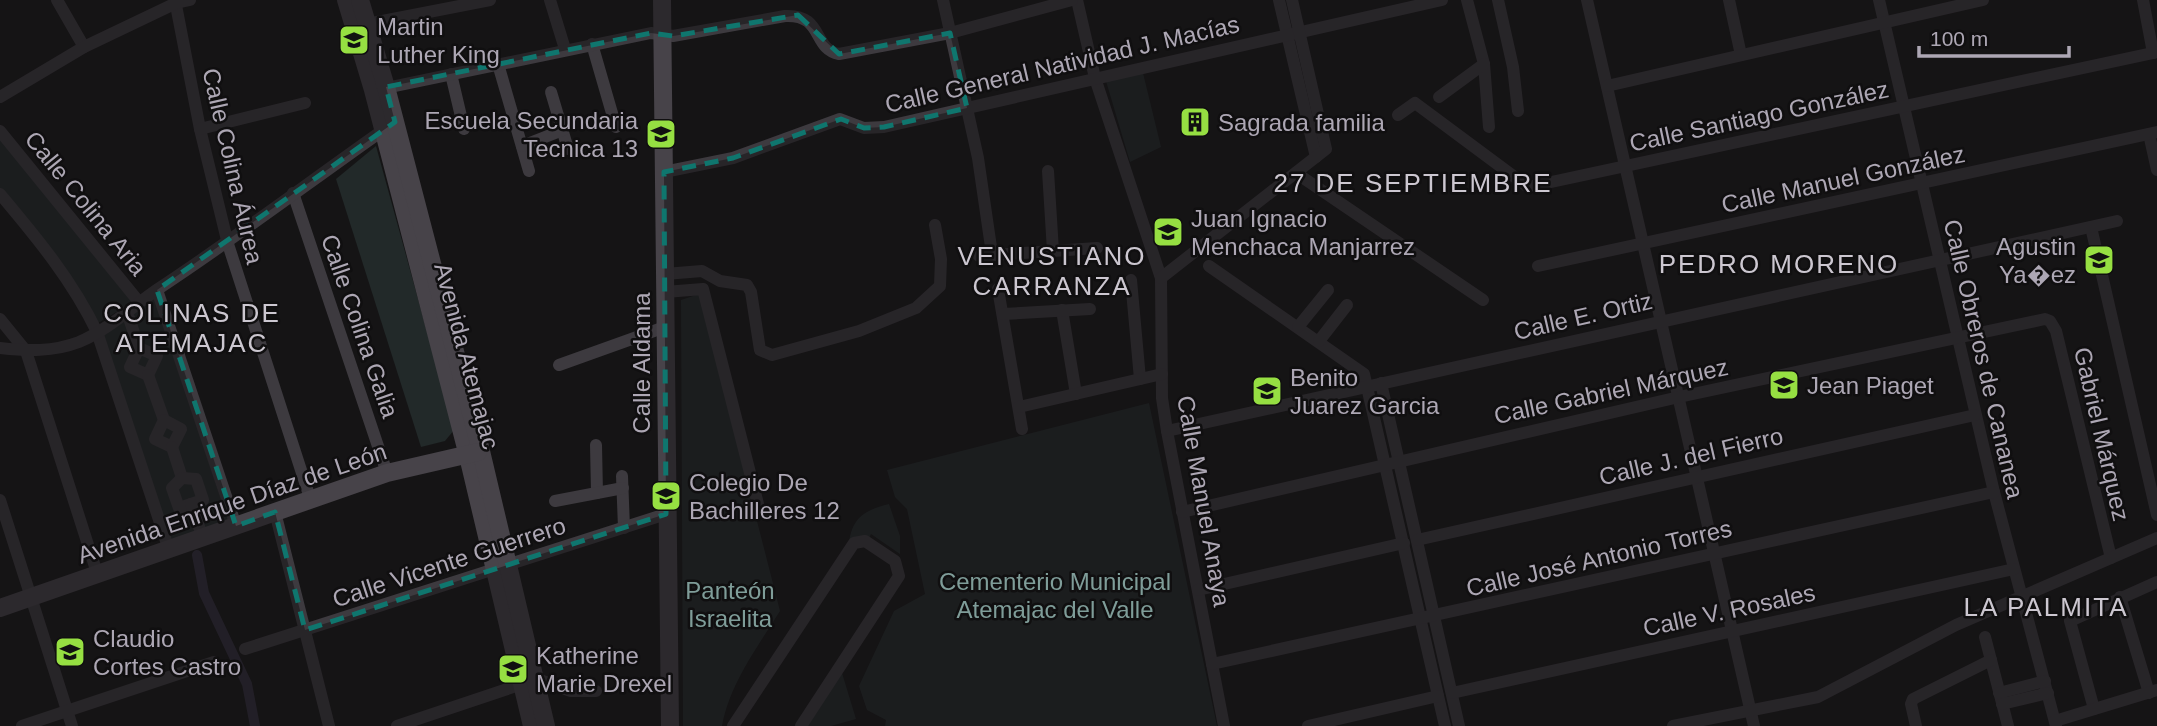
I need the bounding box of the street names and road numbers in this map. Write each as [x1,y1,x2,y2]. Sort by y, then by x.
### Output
street label: Calle General Natividad J. Macías [882,10,1242,118]
street label: Calle Colina Áurea [197,65,269,267]
street label: Calle Santiago González [1627,75,1891,157]
street label: Calle Colina Aria [20,126,153,281]
street label: Calle Manuel González [1719,140,1967,218]
street label: Calle Obreros de Cananea [1939,217,2029,502]
street label: Calle Colina Galia [316,231,404,422]
street label: Avenida Atemajac [429,260,505,452]
street label: Calle E. Ortiz [1511,287,1655,345]
street label: Calle Aldama [628,292,655,434]
street label: Gabriel Márquez [2069,345,2135,523]
street label: Calle Gabriel Márquez [1491,353,1731,429]
street label: Calle Manuel Anaya [1172,394,1236,609]
street label: Calle J. del Fierro [1596,422,1786,490]
street label: Avenida Enrique Díaz de León [74,437,390,569]
street label: Calle Vicente Guerrero [329,512,569,612]
street label: Calle José Antonio Torres [1464,514,1734,602]
street label: Calle V. Rosales [1640,579,1818,641]

